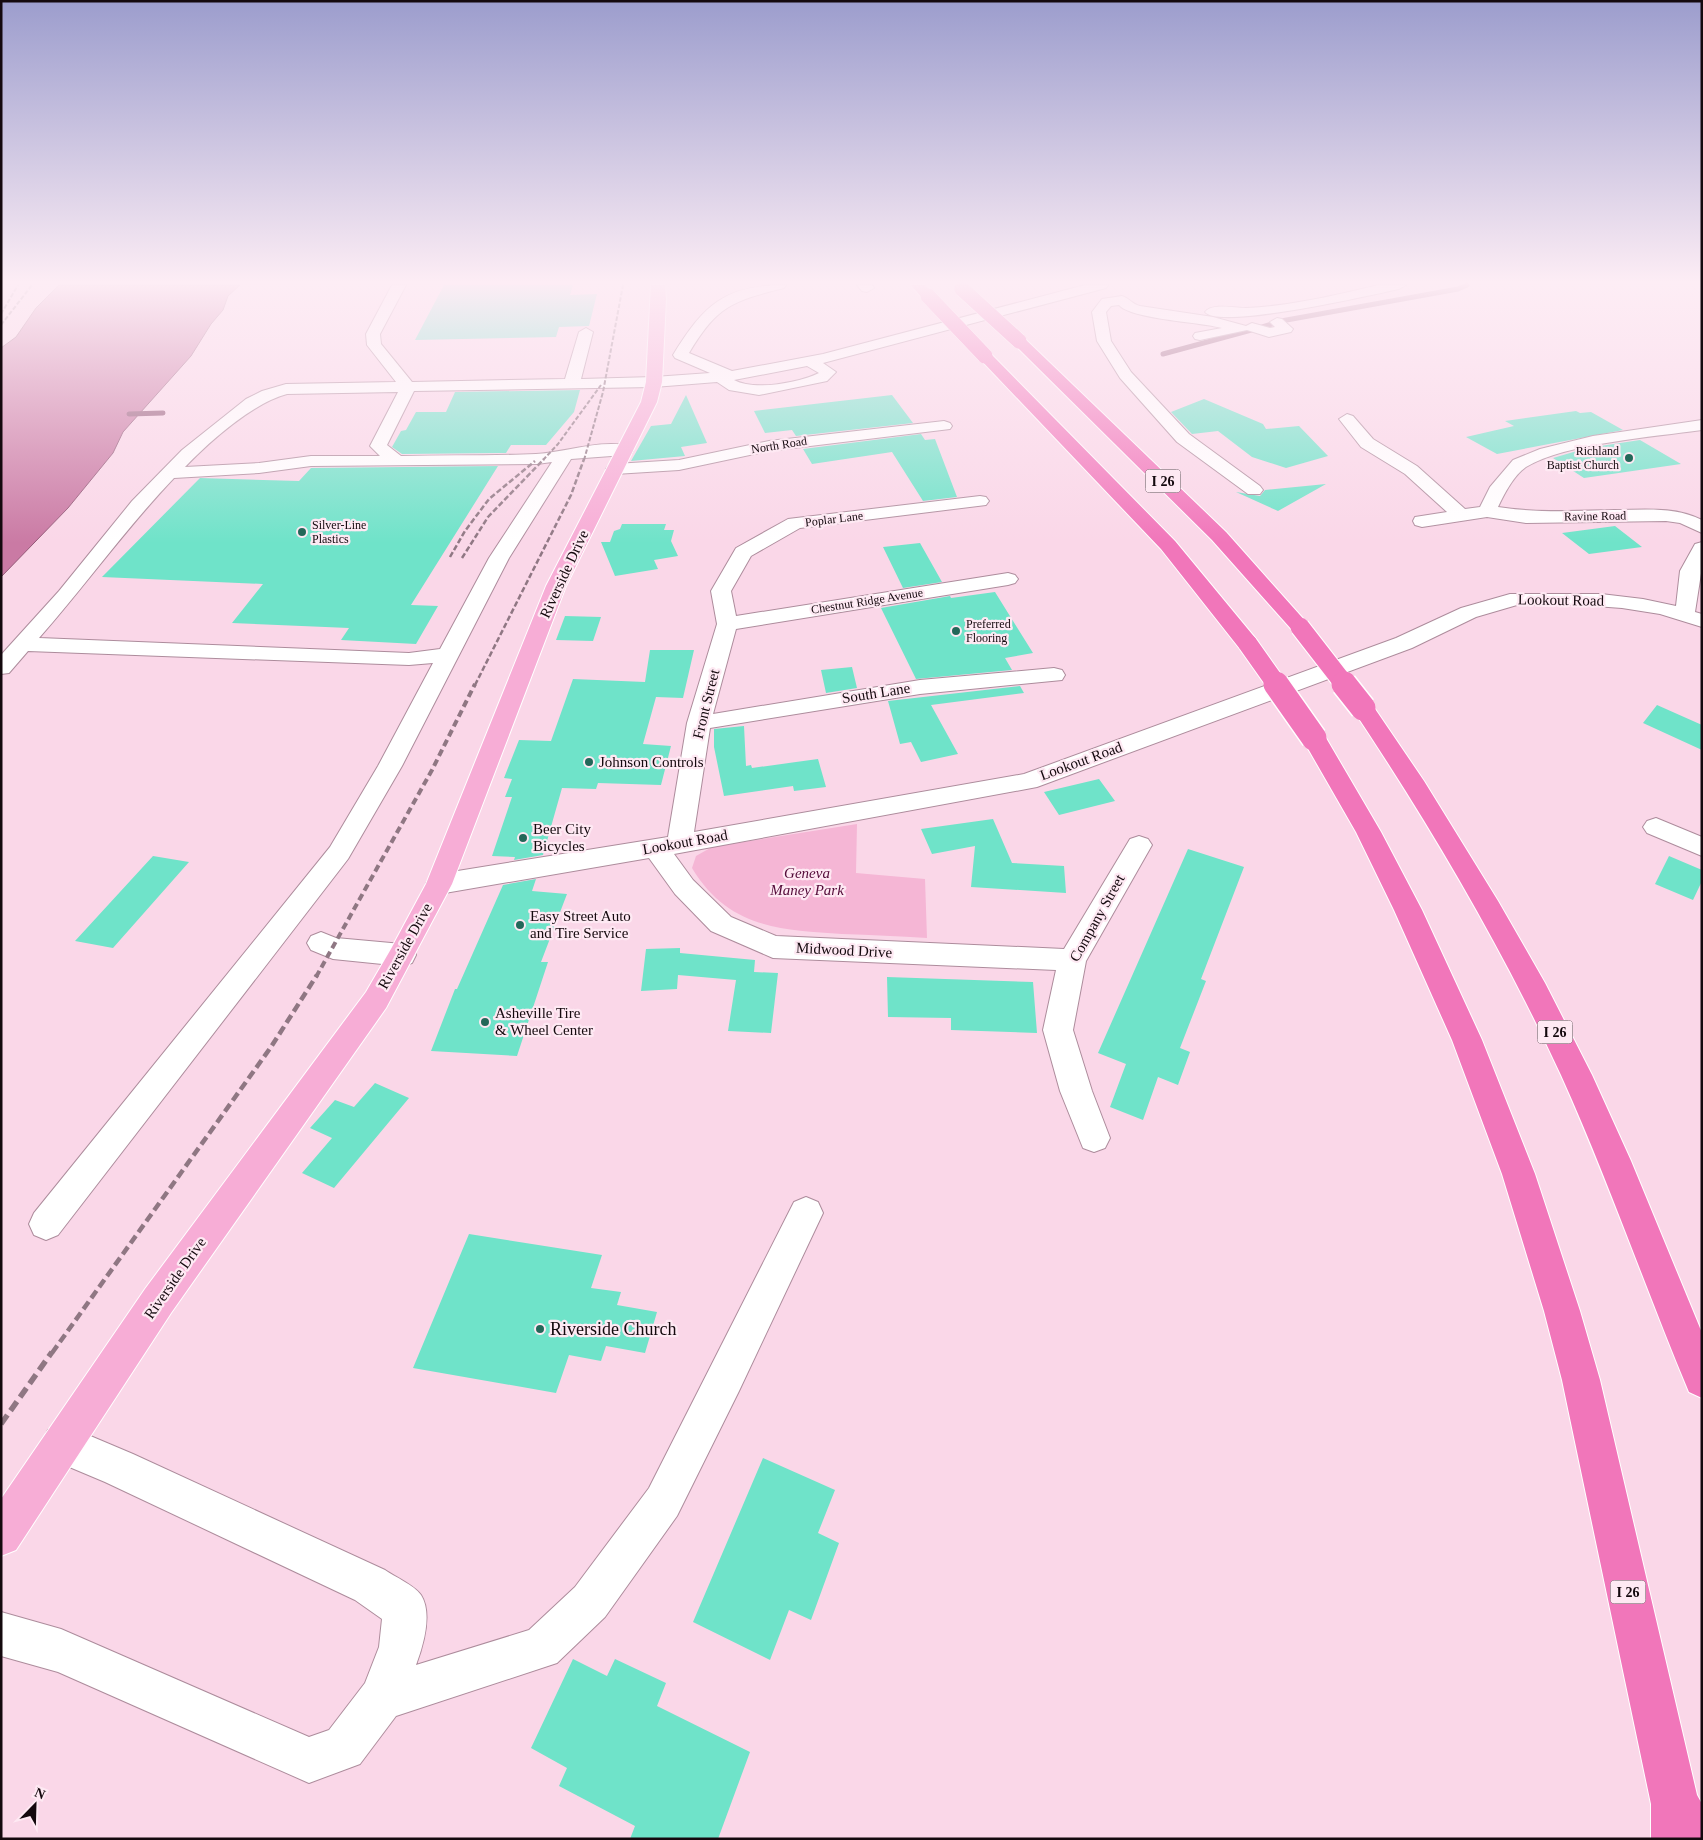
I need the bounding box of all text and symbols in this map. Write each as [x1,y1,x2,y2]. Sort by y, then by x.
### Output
street label: North Road [750,434,808,456]
place label: Richland Baptist Church [1547,444,1619,472]
marker: Richland Baptist Church [1623,452,1635,464]
road number: I 26 [1146,470,1180,492]
street label: Poplar Lane [804,508,864,530]
street label: Ravine Road [1564,508,1626,524]
place label: Silver-Line Plastics [312,518,366,546]
marker: Silver-Line Plastics [296,526,308,538]
street label: Riverside Drive [537,527,592,621]
street label: Chestnut Ridge Avenue [810,585,924,617]
street label: Lookout Road [1518,591,1605,609]
place label: Preferred Flooring [966,617,1011,645]
marker: Preferred Flooring [950,625,962,637]
street label: Front Street [690,667,723,741]
street label: South Lane [841,680,912,706]
street label: Lookout Road [1038,739,1125,783]
place label: Johnson Controls [599,754,704,770]
marker: Johnson Controls [583,756,595,768]
place label: Beer City Bicycles [533,821,591,854]
street label: Lookout Road [641,827,729,857]
marker: Beer City Bicycles [517,832,529,844]
park label: Geneva Maney Park [769,865,844,898]
street label: Company Street [1066,871,1128,964]
street label: Riverside Drive [375,900,435,992]
place label: Easy Street Auto and Tire Service [530,908,631,941]
marker: Easy Street Auto and Tire Service [514,919,526,931]
street label: Midwood Drive [796,939,893,961]
place label: Asheville Tire & Wheel Center [495,1005,593,1038]
marker: Asheville Tire & Wheel Center [479,1016,491,1028]
road number: I 26 [1538,1020,1572,1044]
street label: Riverside Drive [141,1234,209,1322]
place label: Riverside Church [550,1319,676,1339]
marker: Riverside Church [534,1323,546,1335]
road number: I 26 [1610,1580,1646,1604]
north arrow [10,1780,60,1830]
text: N [32,1785,47,1802]

